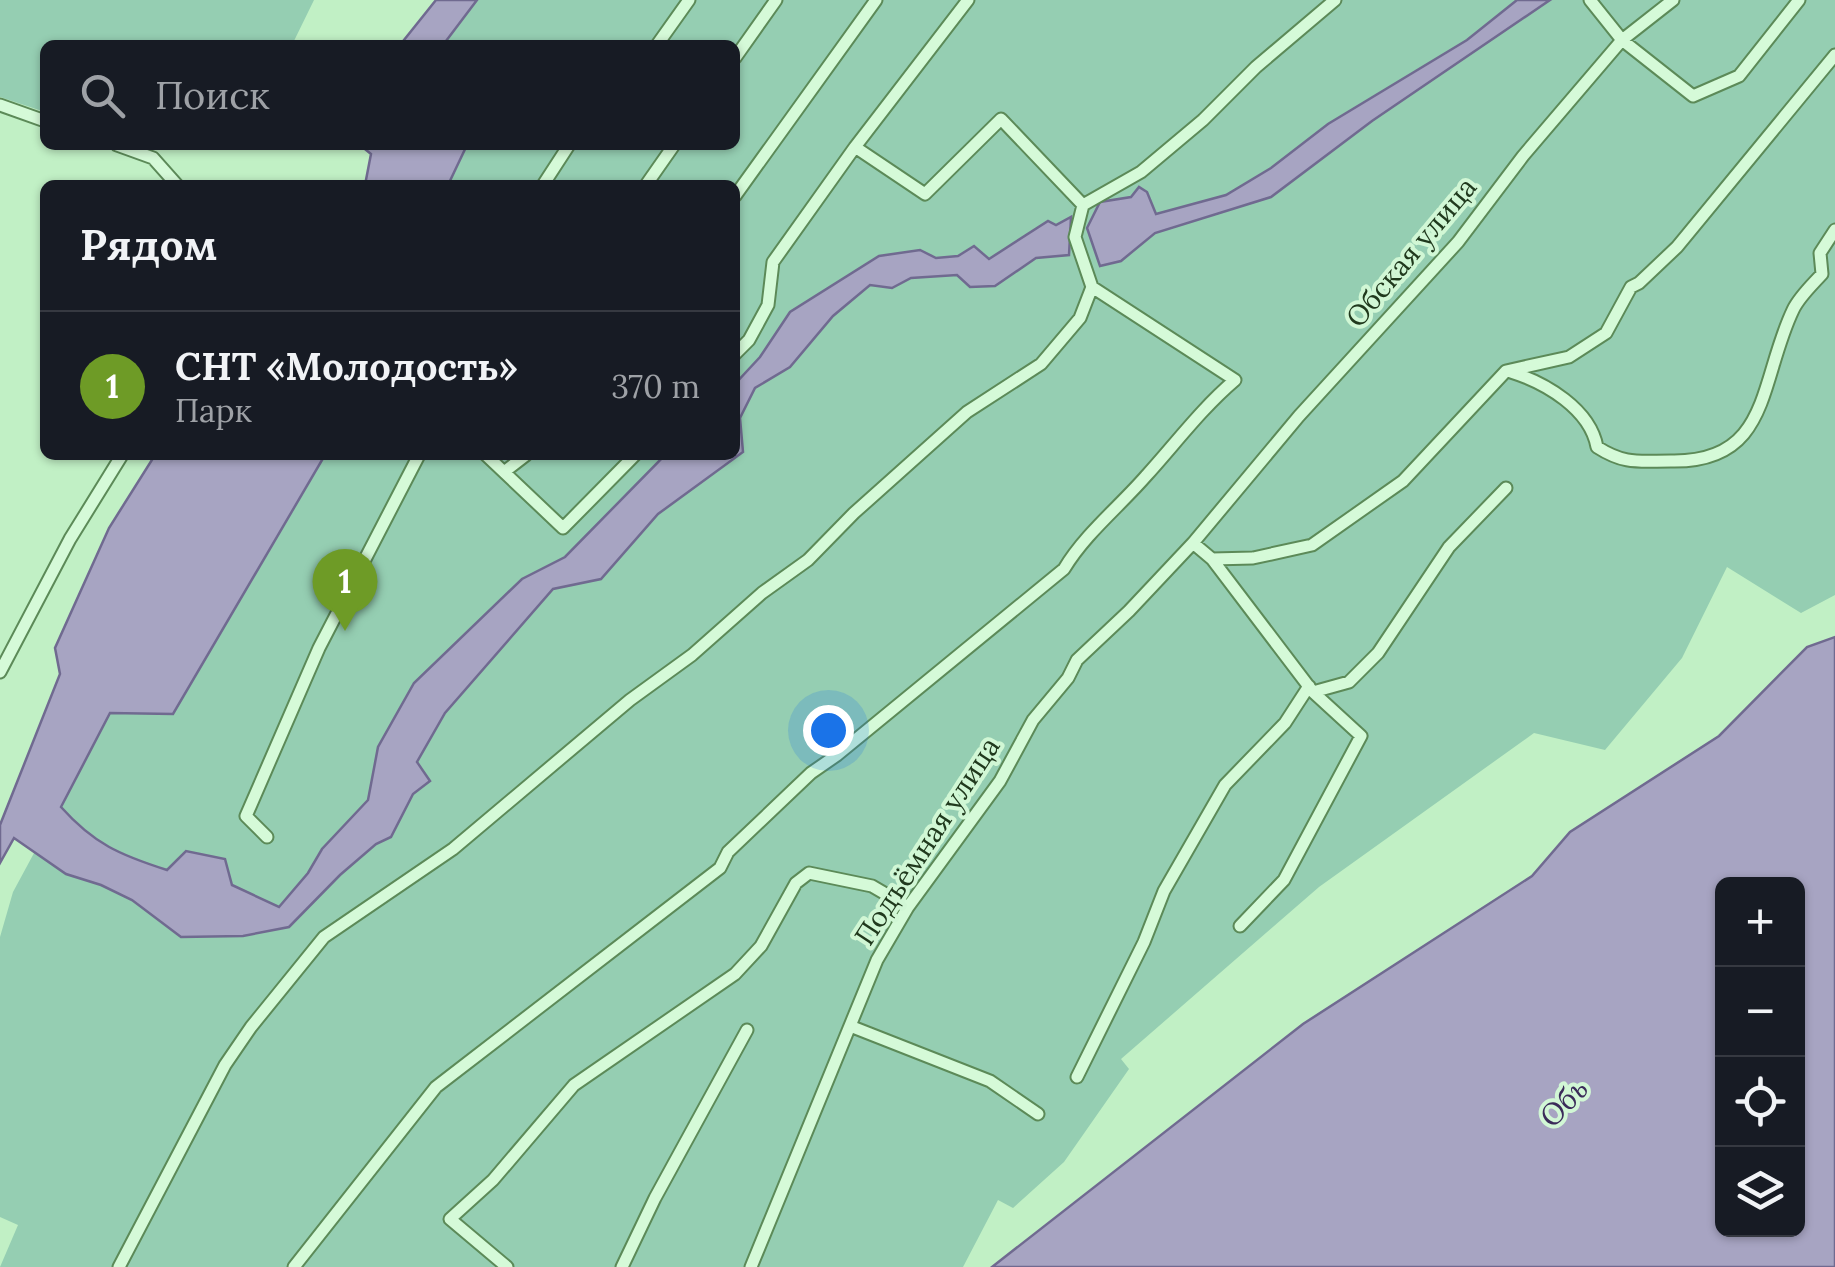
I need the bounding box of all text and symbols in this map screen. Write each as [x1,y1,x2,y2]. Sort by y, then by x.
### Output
search box [40,40,740,150]
icon: search [75,68,130,123]
text: Поиск [155,71,270,119]
street label: Обская улица [1338,170,1484,334]
text: Рядом [80,218,217,272]
text: СНТ «Молодость» [175,342,518,390]
text: 1 [106,366,119,407]
text: 370 m [611,366,700,407]
text: Парк [175,390,252,431]
pin: 1 [312,548,378,631]
your location [803,705,854,756]
street label: Подъёмная улица [846,730,1008,952]
map controls [1715,877,1805,1237]
button: + [1715,877,1805,967]
button: − [1715,967,1805,1057]
button: locate [1715,1057,1805,1147]
water label: Обь [1531,1070,1596,1135]
button: layers [1715,1147,1805,1237]

